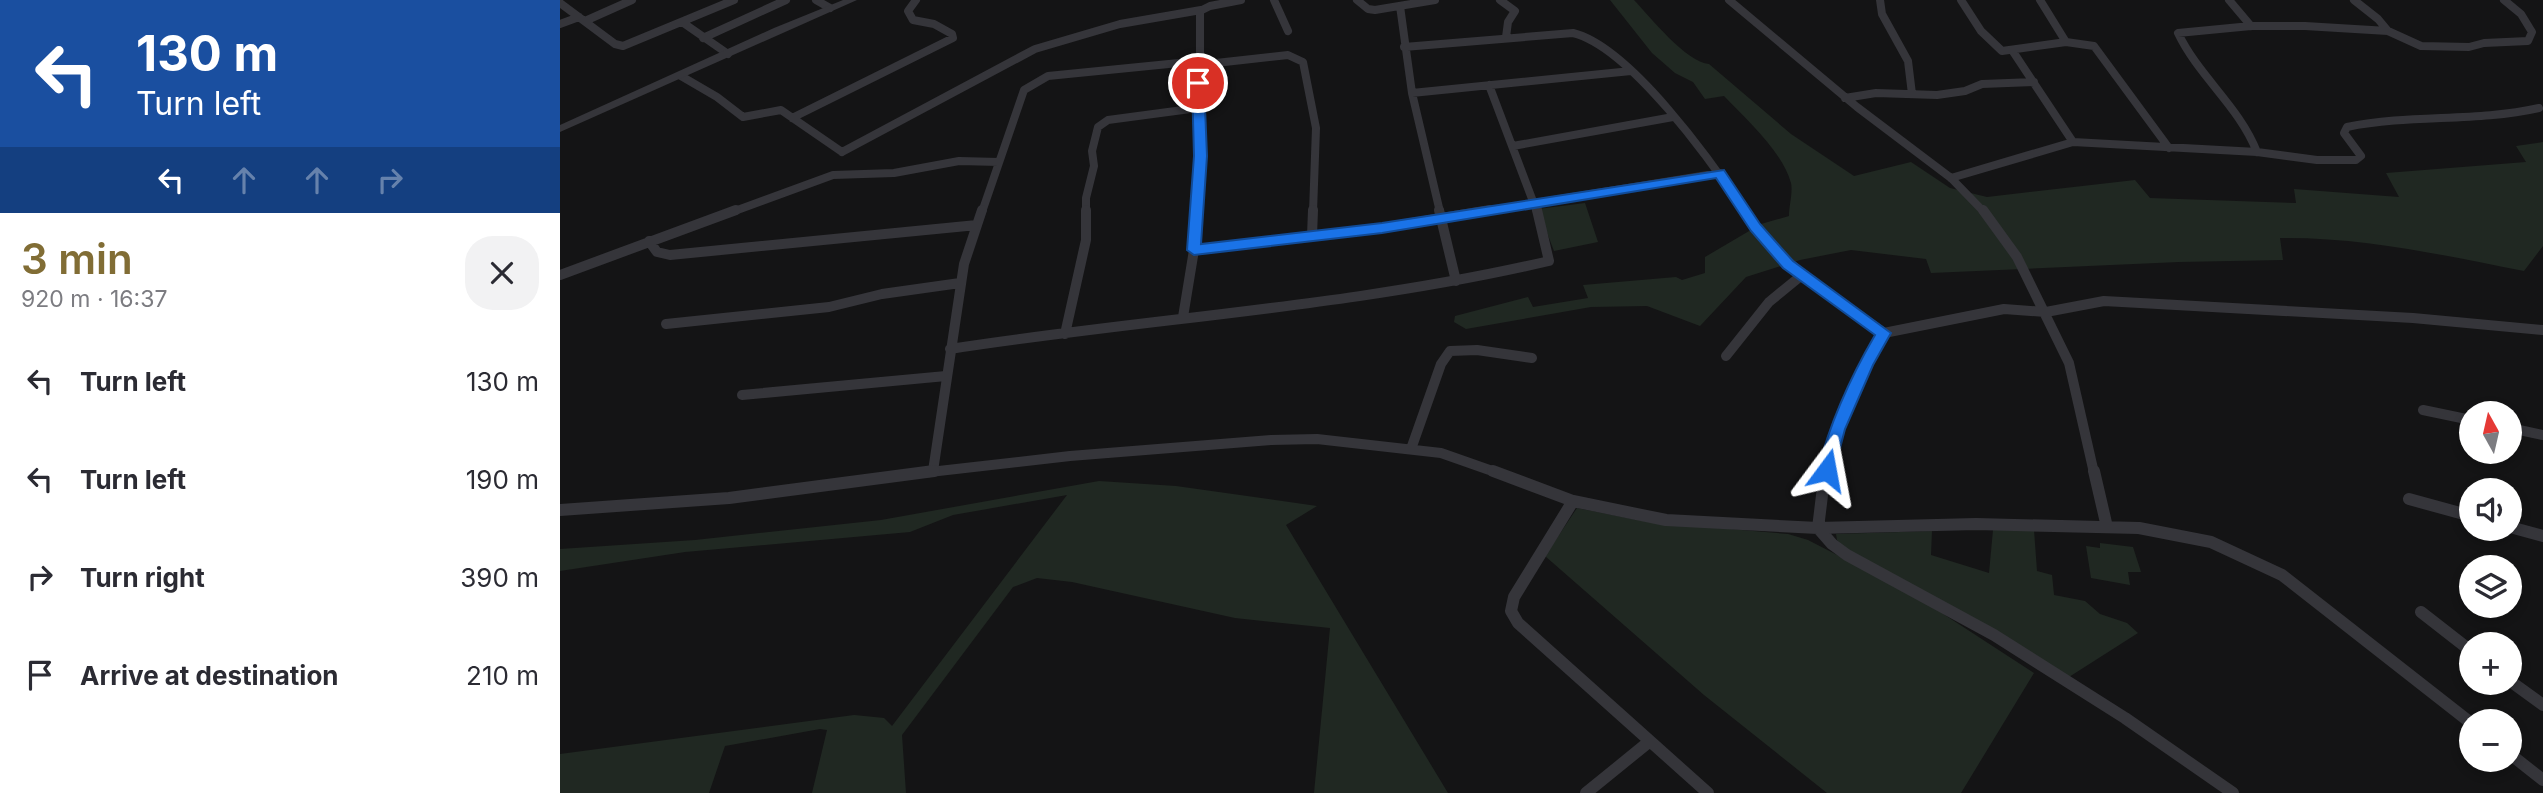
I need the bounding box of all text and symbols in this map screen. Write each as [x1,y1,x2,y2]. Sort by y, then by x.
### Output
text: 130 m [136,24,278,83]
icon: left [21,28,112,119]
pin [1168,53,1228,113]
icon: arrive [1179,64,1217,102]
text: Turn left [136,84,261,123]
icon: left [152,161,190,199]
icon: ahead [225,161,263,199]
icon: ahead [298,161,336,199]
icon: right [371,161,409,199]
text: 3 min [21,233,133,284]
button: close [465,236,539,310]
text: 920 m · 16:37 [21,285,167,313]
icon: left [21,362,59,400]
text: Turn left [80,366,186,397]
text: 130 m [466,366,539,397]
north arrow [2459,401,2522,464]
map controls [2459,401,2522,772]
position arrow [1790,433,1864,507]
icon: left [21,460,59,498]
text: Turn left [80,464,186,495]
text: 190 m [466,464,539,495]
button: sound [2459,478,2522,541]
button: layers [2459,555,2522,618]
icon: right [21,558,59,596]
text: Turn right [80,562,205,593]
text: 390 m [460,562,539,593]
button: + [2459,632,2522,695]
icon: arrive [21,656,59,694]
text: Arrive at destination [80,660,339,691]
text: 210 m [466,660,539,691]
button: − [2459,709,2522,772]

